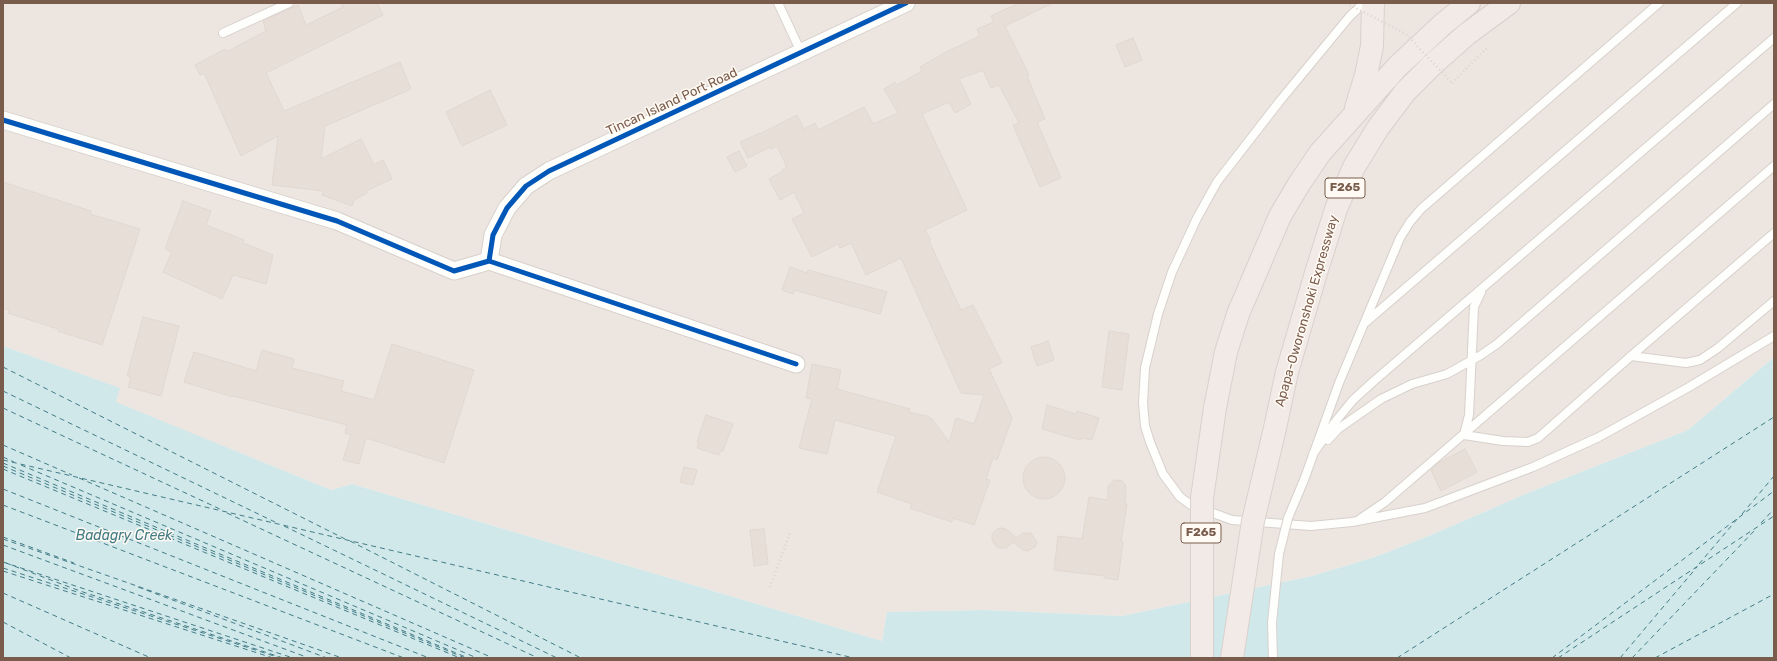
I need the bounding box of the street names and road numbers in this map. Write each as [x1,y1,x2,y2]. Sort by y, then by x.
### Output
street label: Tincan Island Port Road [604,65,740,139]
road number: F265 [1325,178,1365,198]
street label: Apapa-Oworonshoki Expressway [1272,213,1342,409]
road number: F265 [1181,523,1221,543]

